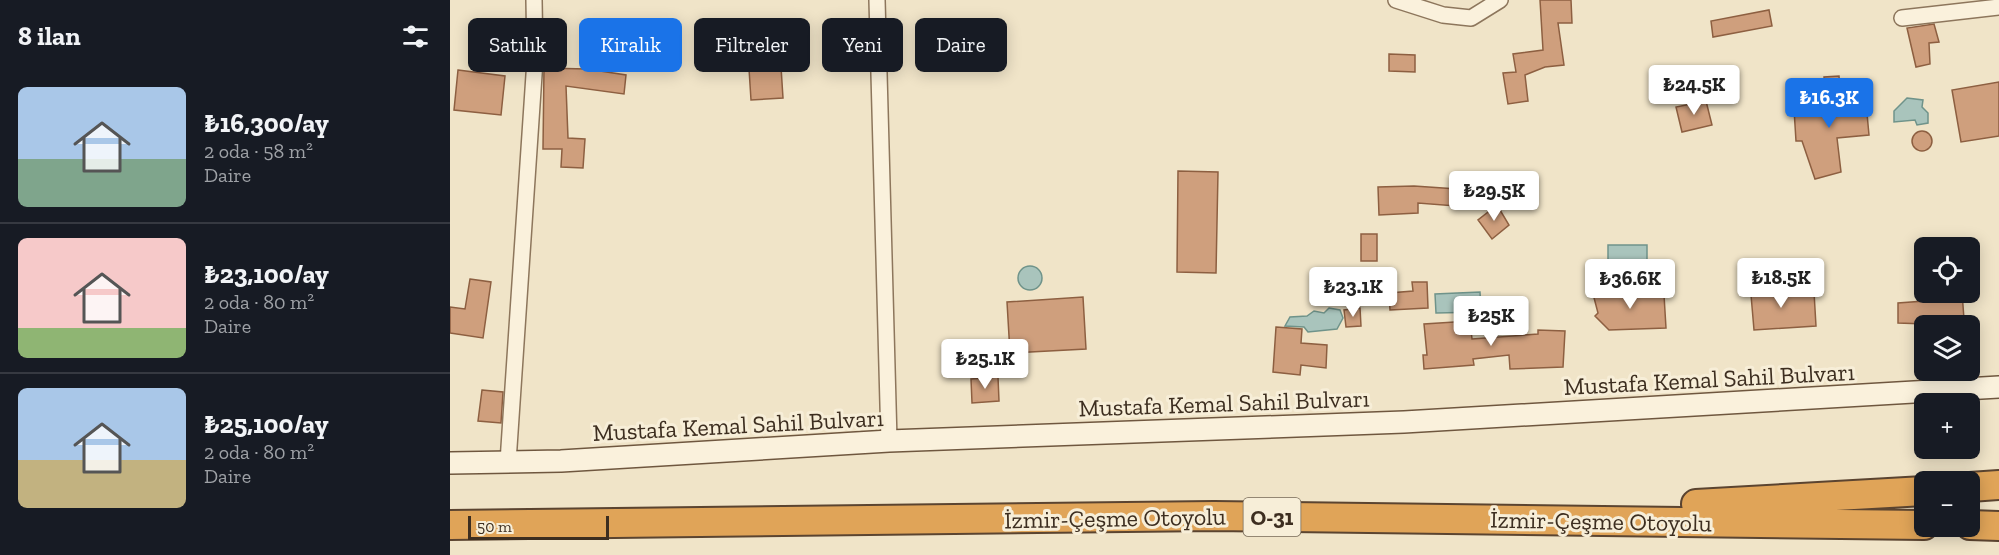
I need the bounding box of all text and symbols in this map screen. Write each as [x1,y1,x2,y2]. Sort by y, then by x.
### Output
chip: Satılık [468,18,567,72]
chip: Kiralık [579,18,682,72]
chip: Filtreler [694,18,810,72]
chip: Yeni [822,18,903,72]
chip: Daire [915,18,1007,72]
text: 8 ilan [18,20,81,52]
icon: filters [399,20,432,53]
pin: ₺24.5K [1645,65,1743,116]
text: ₺24.5K [1663,72,1725,96]
pin: ₺16.3K [1780,78,1878,129]
text: ₺16.3K [1799,85,1859,109]
text: ₺16,300/ay [204,107,329,139]
icon: home [66,111,138,183]
text: 2 oda · 58 m² [204,139,313,163]
text: Daire [204,163,251,187]
pin: ₺29.5K [1445,171,1543,222]
text: ₺29.5K [1463,178,1525,202]
map controls [1914,237,1980,537]
button: locate [1914,237,1980,303]
text: ₺23,100/ay [204,258,329,290]
pin: ₺18.5K [1732,258,1830,309]
pin: ₺36.6K [1581,259,1679,310]
icon: home [66,262,138,334]
text: ₺18.5K [1751,265,1811,289]
text: ₺36.6K [1599,266,1661,290]
pin: ₺23.1K [1304,267,1402,318]
text: ₺23.1K [1323,274,1383,298]
text: 2 oda · 80 m² [204,290,314,314]
pin: ₺25K [1455,296,1527,347]
text: ₺25K [1468,303,1514,327]
text: Daire [204,314,251,338]
button: layers [1914,315,1980,381]
pin: ₺25.1K [936,339,1034,390]
text: ₺25.1K [955,346,1015,370]
street label: Mustafa Kemal Sahil Bulvarı [1563,357,1855,401]
street label: Mustafa Kemal Sahil Bulvarı [1078,383,1370,423]
button: + [1914,393,1980,459]
street label: Mustafa Kemal Sahil Bulvarı [592,403,884,447]
text: ₺25,100/ay [204,408,329,440]
icon: home [66,412,138,484]
text: 2 oda · 80 m² [204,440,314,464]
text: Daire [204,464,251,488]
button: − [1914,471,1980,537]
road number: O-31 [1244,498,1300,536]
street label: İzmir-Çeşme Otoyolu [1004,502,1227,534]
street label: İzmir-Çeşme Otoyolu [1490,505,1713,537]
scale bar [468,513,609,540]
text: 50 m [477,517,512,536]

